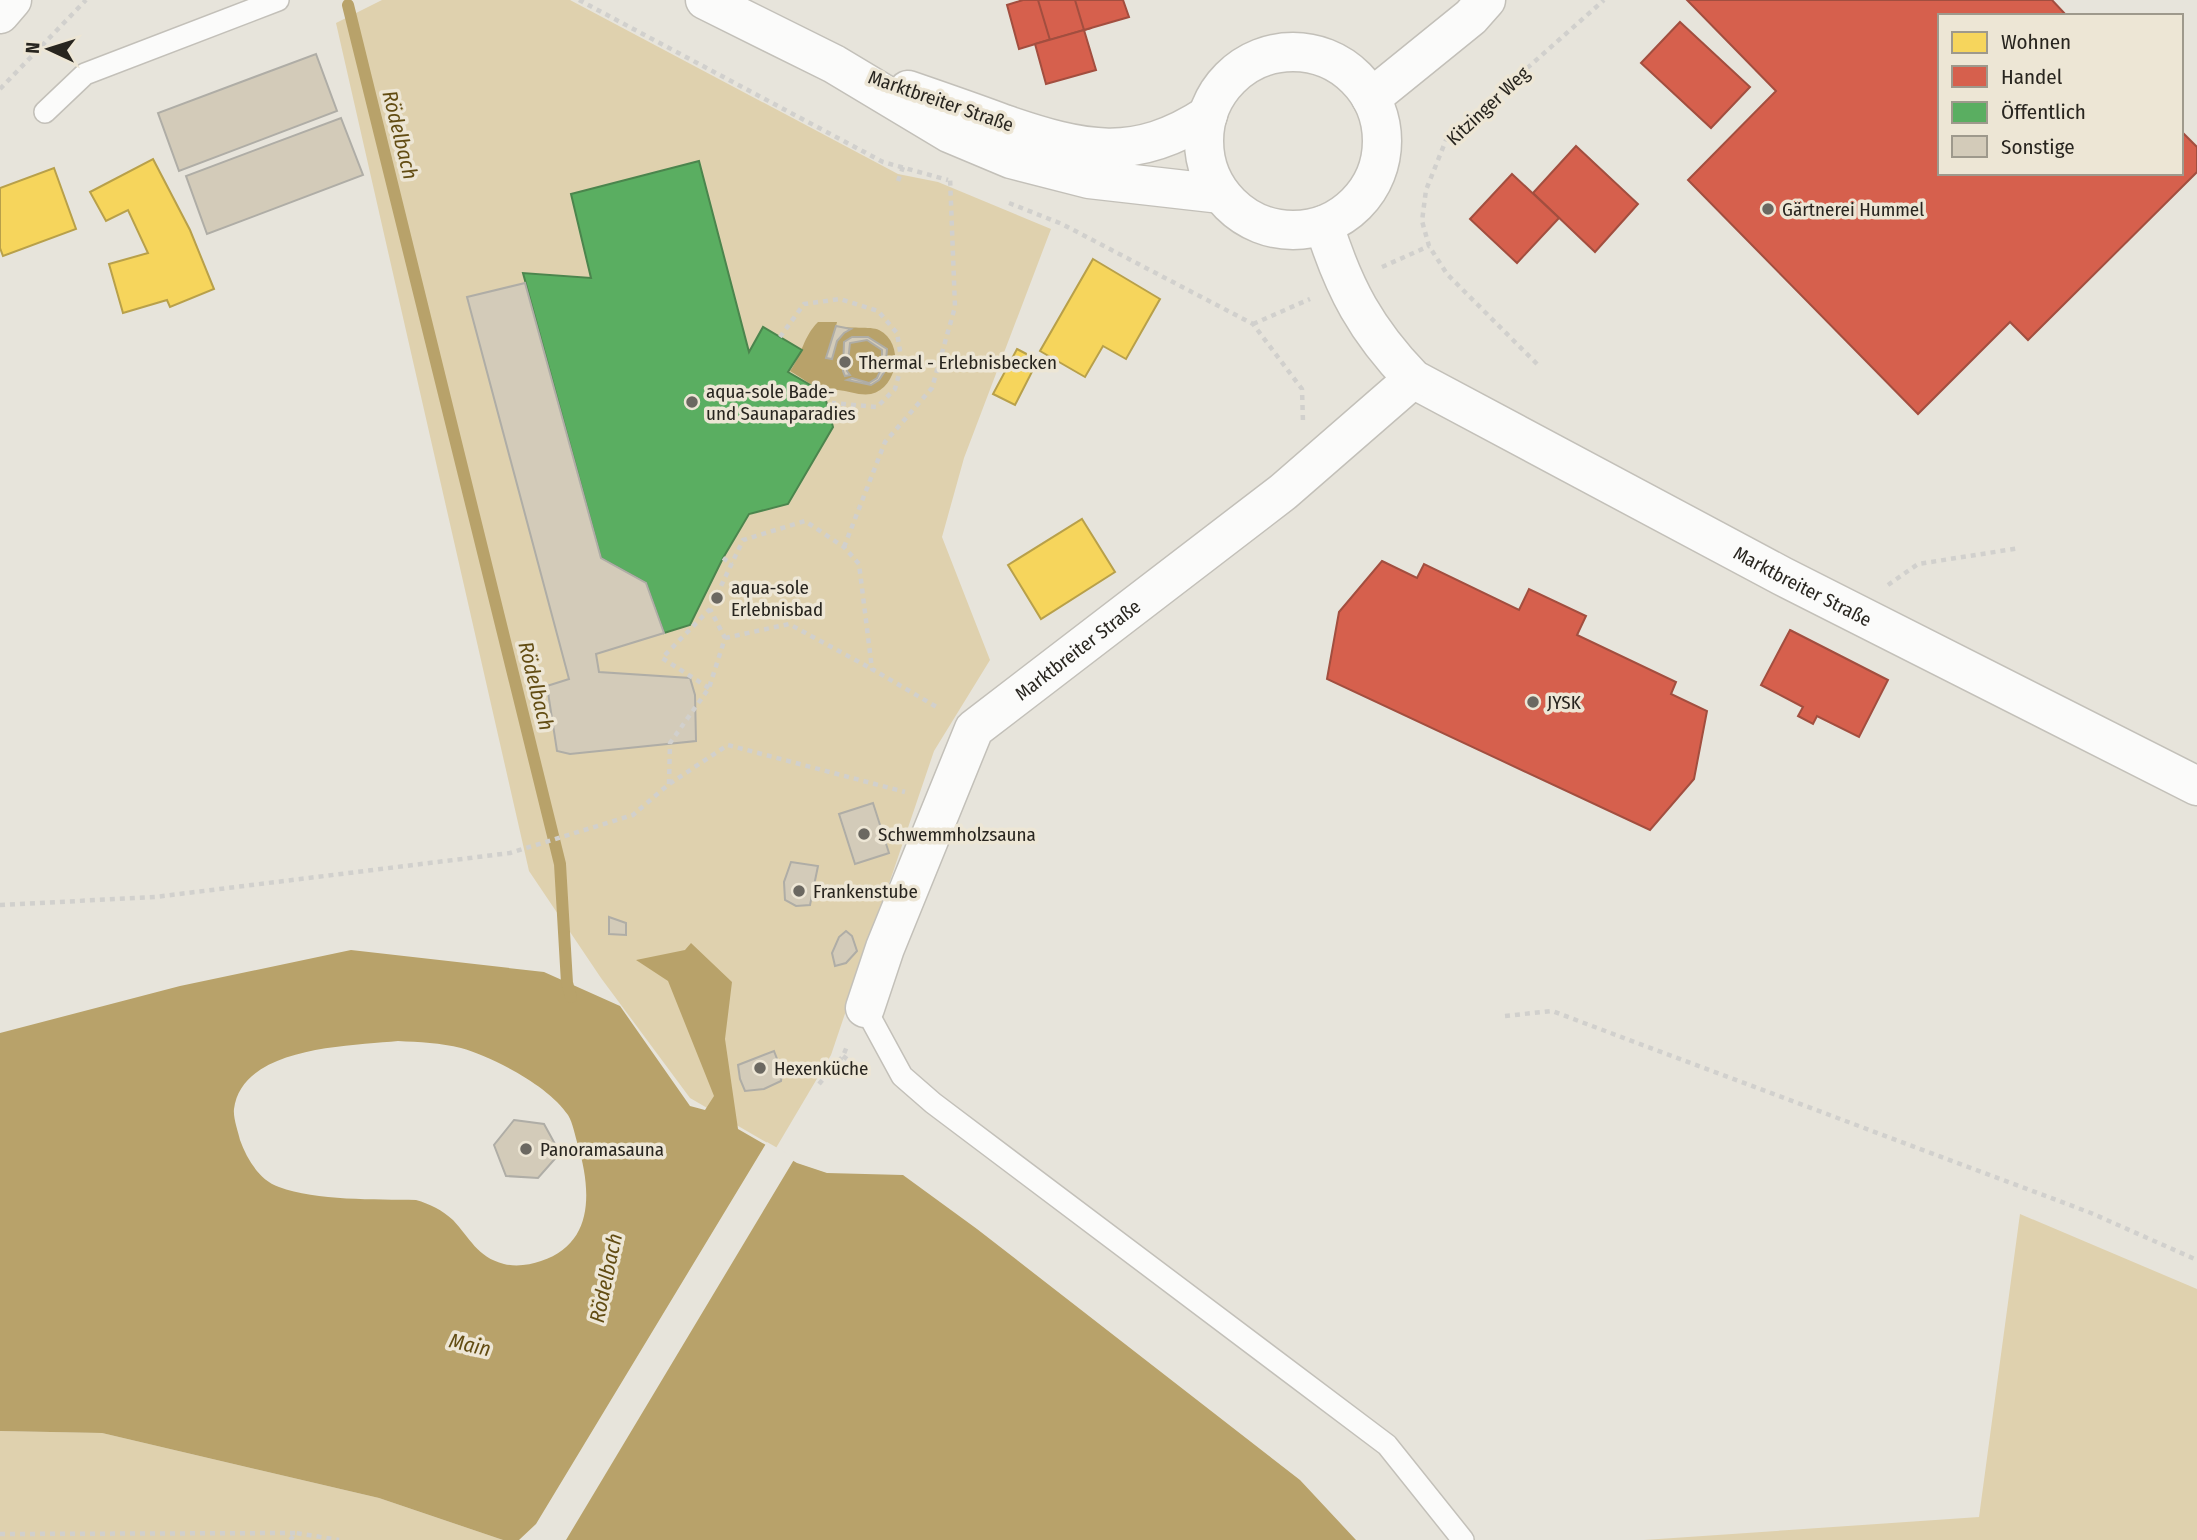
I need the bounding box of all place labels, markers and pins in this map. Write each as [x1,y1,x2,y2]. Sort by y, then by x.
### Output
place label: Gärtnerei Hummel [1782,198,1924,221]
marker: Gärtnerei Hummel [1760,201,1776,217]
place label: Thermal - Erlebnisbecken [859,351,1057,374]
marker: Thermal - Erlebnisbecken [837,354,853,370]
place label: aqua-sole Bade- und Saunaparadies [706,380,856,425]
marker: aqua-sole Bade- und Saunaparadies [684,394,700,410]
place label: aqua-sole Erlebnisbad [731,576,823,621]
marker: aqua-sole Erlebnisbad [709,590,725,606]
place label: JYSK [1547,691,1582,714]
marker: JYSK [1525,694,1541,710]
place label: Schwemmholzsauna [878,823,1036,846]
marker: Schwemmholzsauna [856,826,872,842]
place label: Frankenstube [813,880,918,903]
marker: Frankenstube [791,883,807,899]
place label: Hexenküche [774,1057,868,1080]
marker: Hexenküche [752,1060,768,1076]
place label: Panoramasauna [540,1138,664,1161]
marker: Panoramasauna [518,1141,534,1157]

